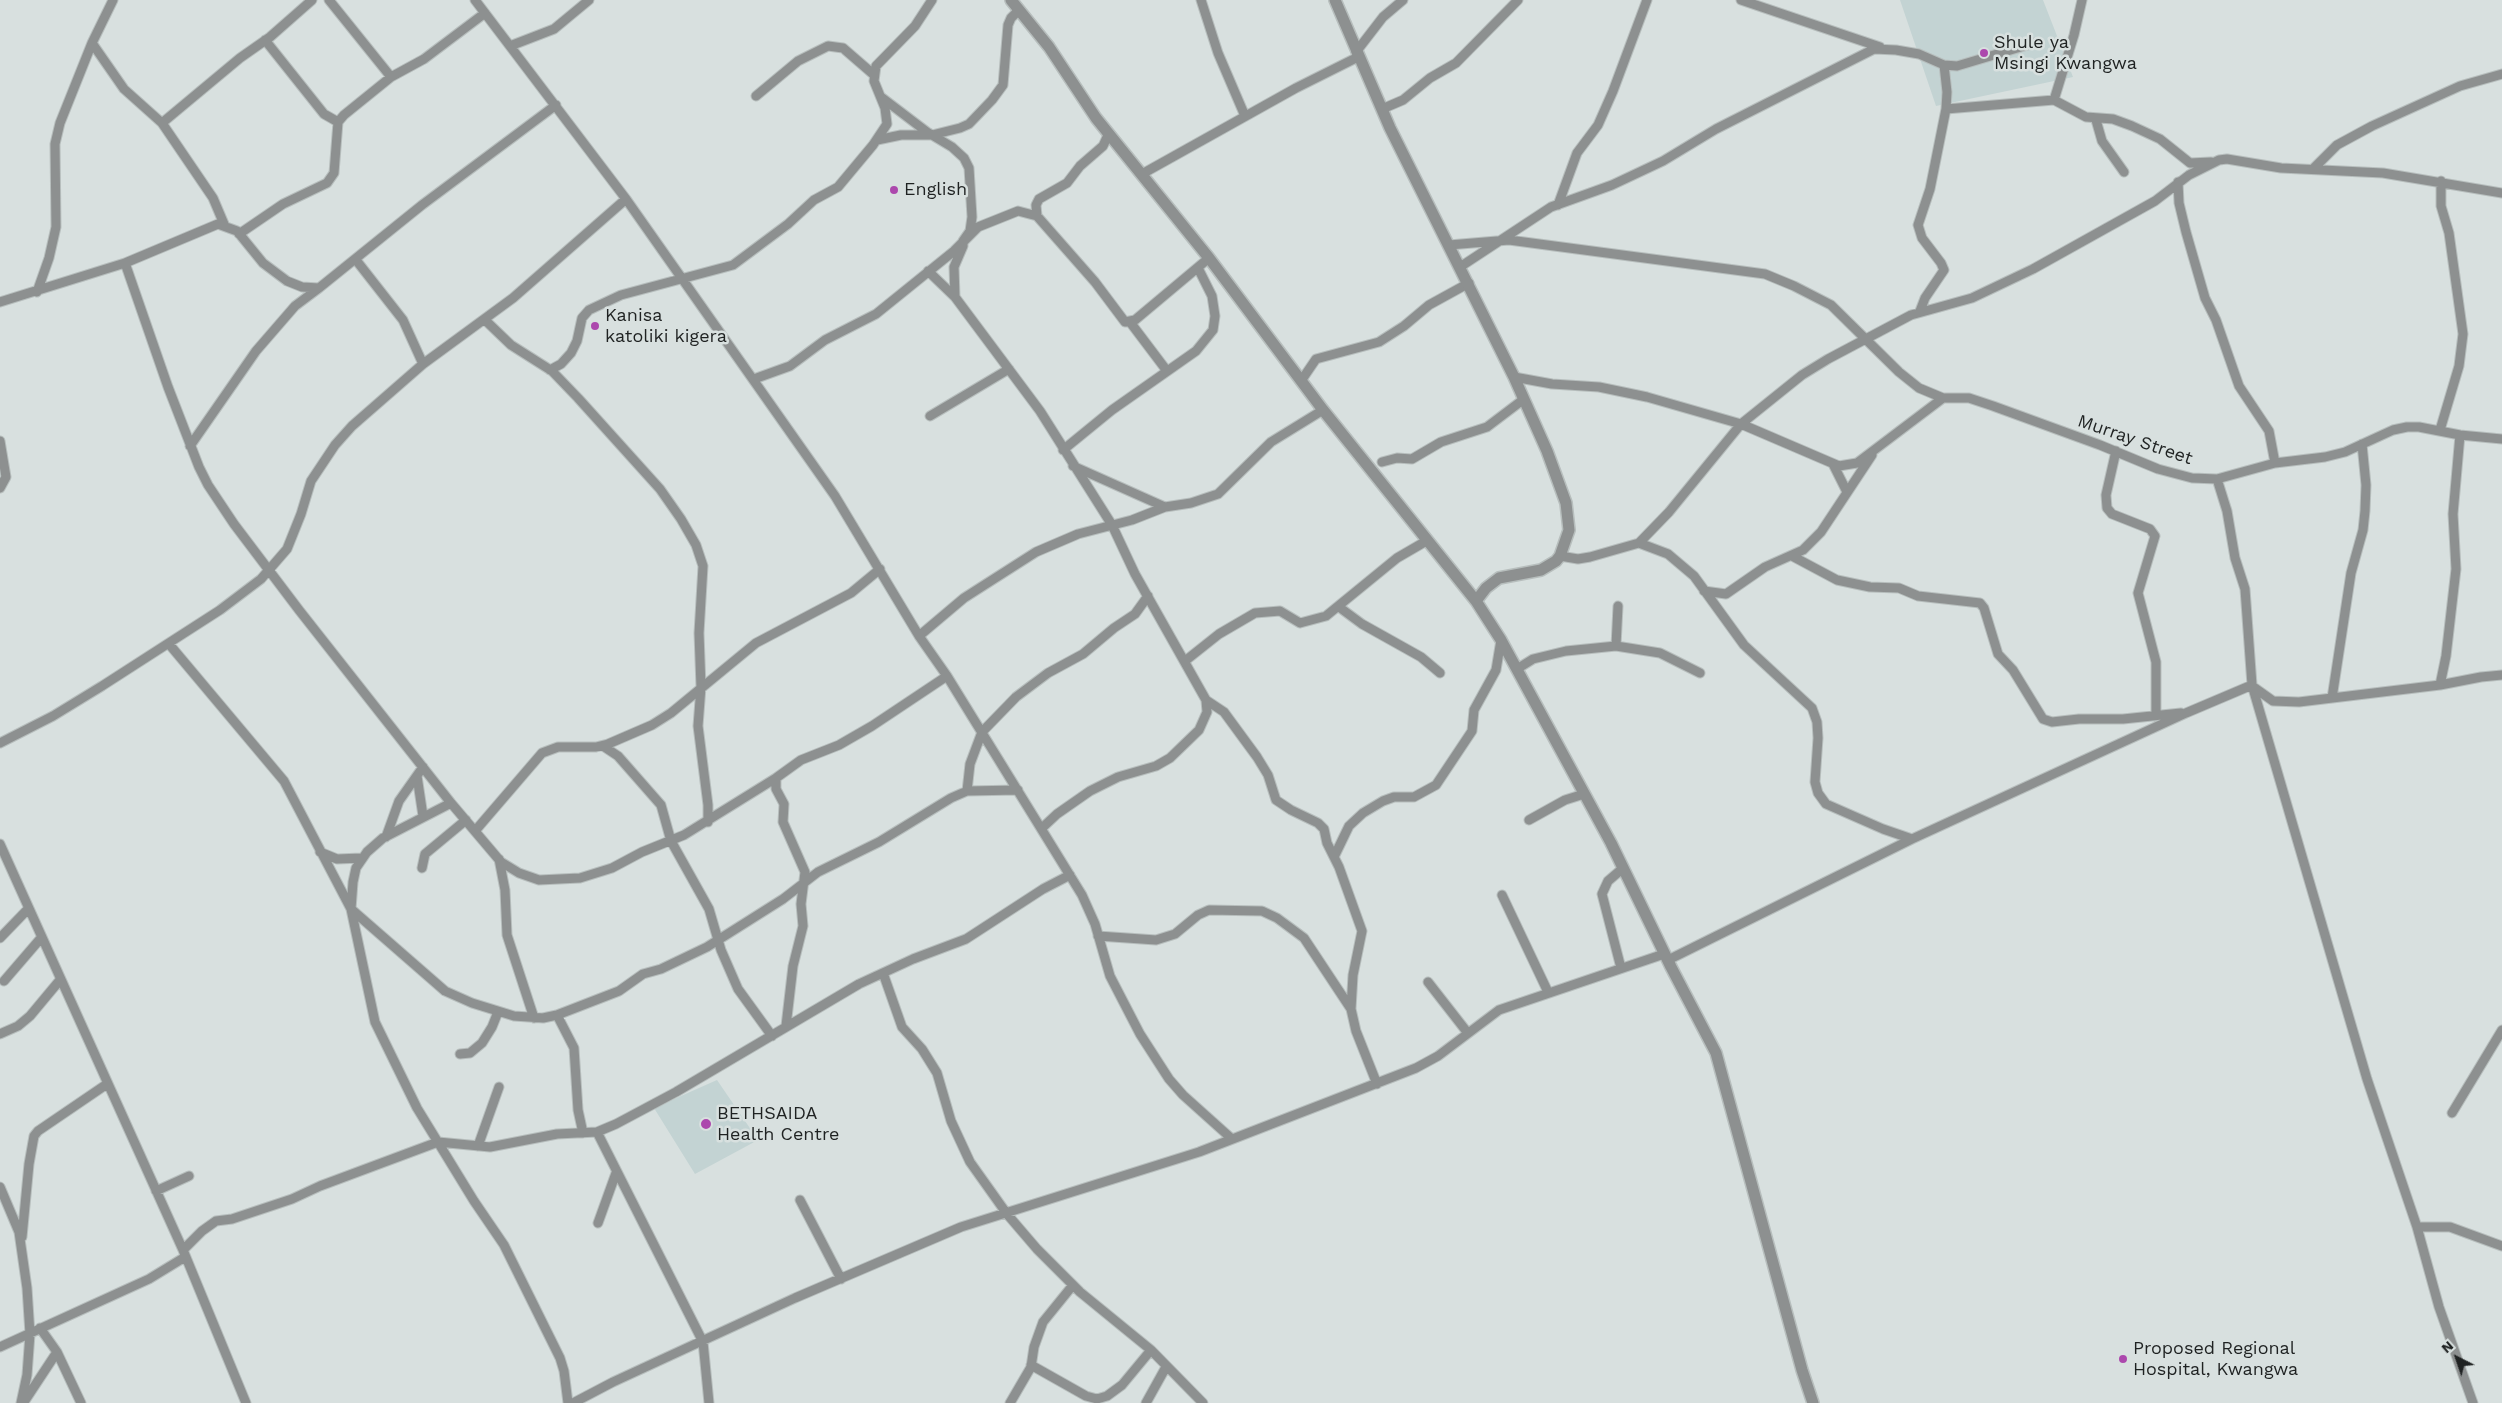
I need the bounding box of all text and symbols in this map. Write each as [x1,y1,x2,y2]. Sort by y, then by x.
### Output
place label: Shule ya Msingi Kwangwa [1994,32,2137,74]
marker: Shule ya Msingi Kwangwa [1978,47,1990,59]
place label: English [904,179,967,201]
marker: English [888,184,900,196]
place label: Kanisa katoliki kigera [605,305,727,348]
marker: Kanisa katoliki kigera [589,320,601,332]
street label: Murray Street [2075,410,2195,470]
place label: BETHSAIDA Health Centre [717,1103,839,1146]
marker: BETHSAIDA Health Centre [699,1117,713,1131]
north arrow [2432,1333,2482,1383]
text: N [2438,1337,2456,1356]
place label: Proposed Regional Hospital, Kwangwa [2133,1338,2298,1380]
marker: Proposed Regional Hospital, Kwangwa [2117,1353,2129,1365]

